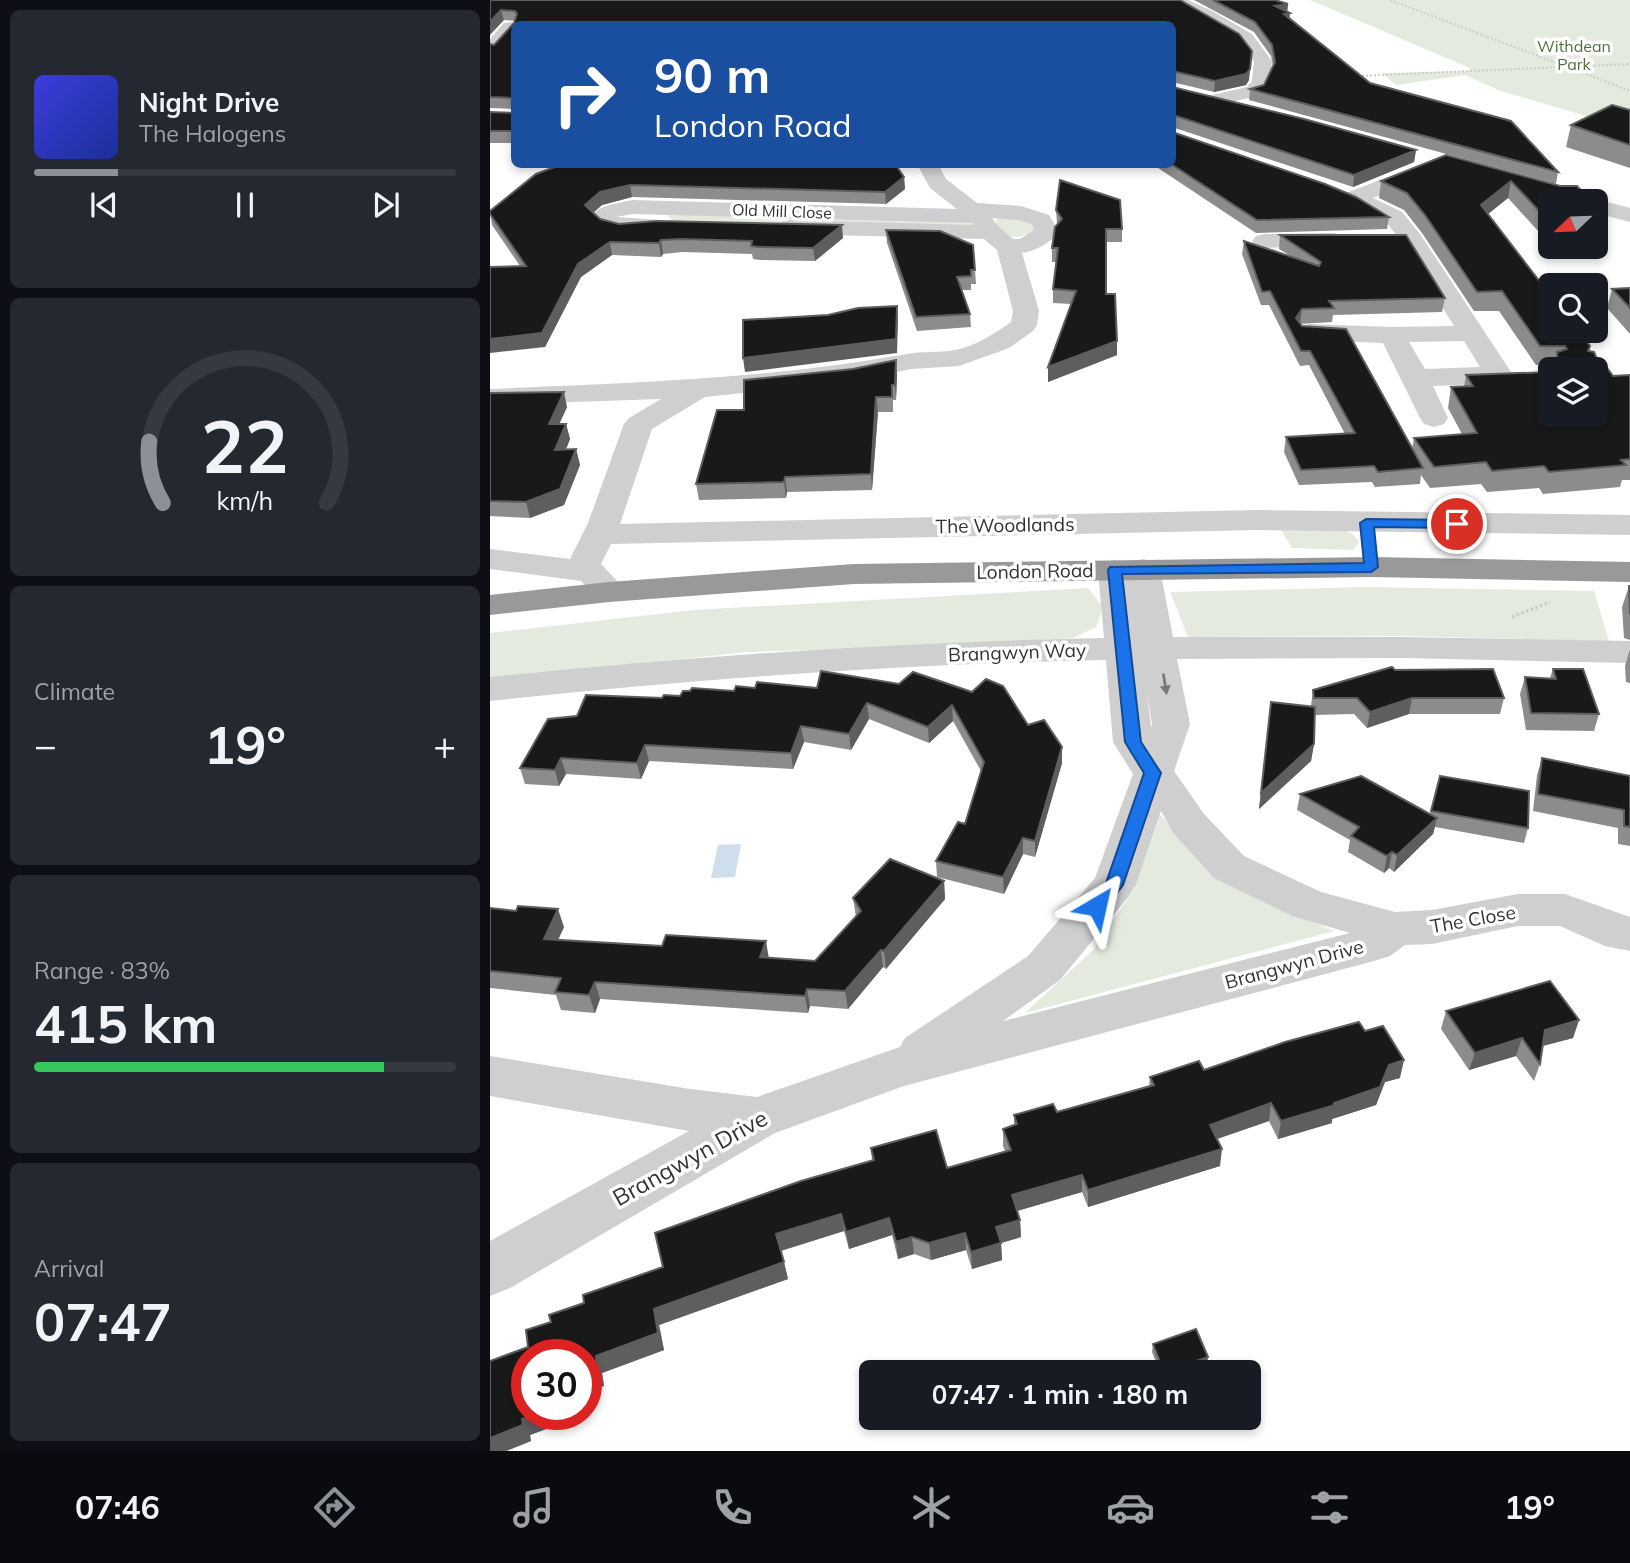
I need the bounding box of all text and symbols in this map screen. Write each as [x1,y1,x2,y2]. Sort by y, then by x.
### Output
park label: Withdean Park [1537,36,1611,74]
text: 90 m [654,44,770,105]
icon: right [539,49,630,140]
text: Night Drive [139,86,279,119]
text: London Road [654,105,851,145]
text: The Halogens [139,119,286,148]
icon: previous [85,186,123,224]
icon: pause [226,186,264,224]
icon: next [367,186,405,224]
north arrow [1538,189,1608,259]
map controls [1538,189,1608,427]
street label: Old Mill Close [732,199,832,223]
button: search [1538,273,1608,343]
button: layers [1538,357,1608,427]
text: 22 [201,401,289,492]
text: km/h [217,485,273,516]
pin [1427,494,1487,554]
icon: arrive [1438,505,1476,543]
street label: The Woodlands [935,512,1075,538]
street label: London Road [976,558,1094,584]
street label: Brangwyn Way [948,638,1086,666]
one-way arrow [1160,673,1171,695]
text: Climate [34,677,115,706]
text: 19° [204,712,286,777]
text: − [34,721,57,769]
text: + [433,721,456,769]
position arrow [1060,869,1134,943]
street label: The Close [1429,900,1517,938]
street label: Brangwyn Drive [1222,934,1366,994]
text: Range · 83% [34,956,170,985]
text: 415 km [34,991,217,1056]
street label: Brangwyn Drive [607,1103,772,1212]
text: Arrival [34,1254,104,1283]
text: 07:47 [34,1289,172,1354]
speed limit sign: 30 [511,1339,602,1430]
text: 07:47 · 1 min · 180 m [932,1378,1188,1411]
icon: directions [310,1483,359,1532]
icon: music [509,1483,558,1532]
icon: phone [708,1483,757,1532]
icon: climate [907,1483,956,1532]
icon: car [1106,1483,1155,1532]
icon: filters [1305,1483,1354,1532]
text: 07:46 [75,1487,160,1527]
text: 19° [1504,1487,1555,1527]

